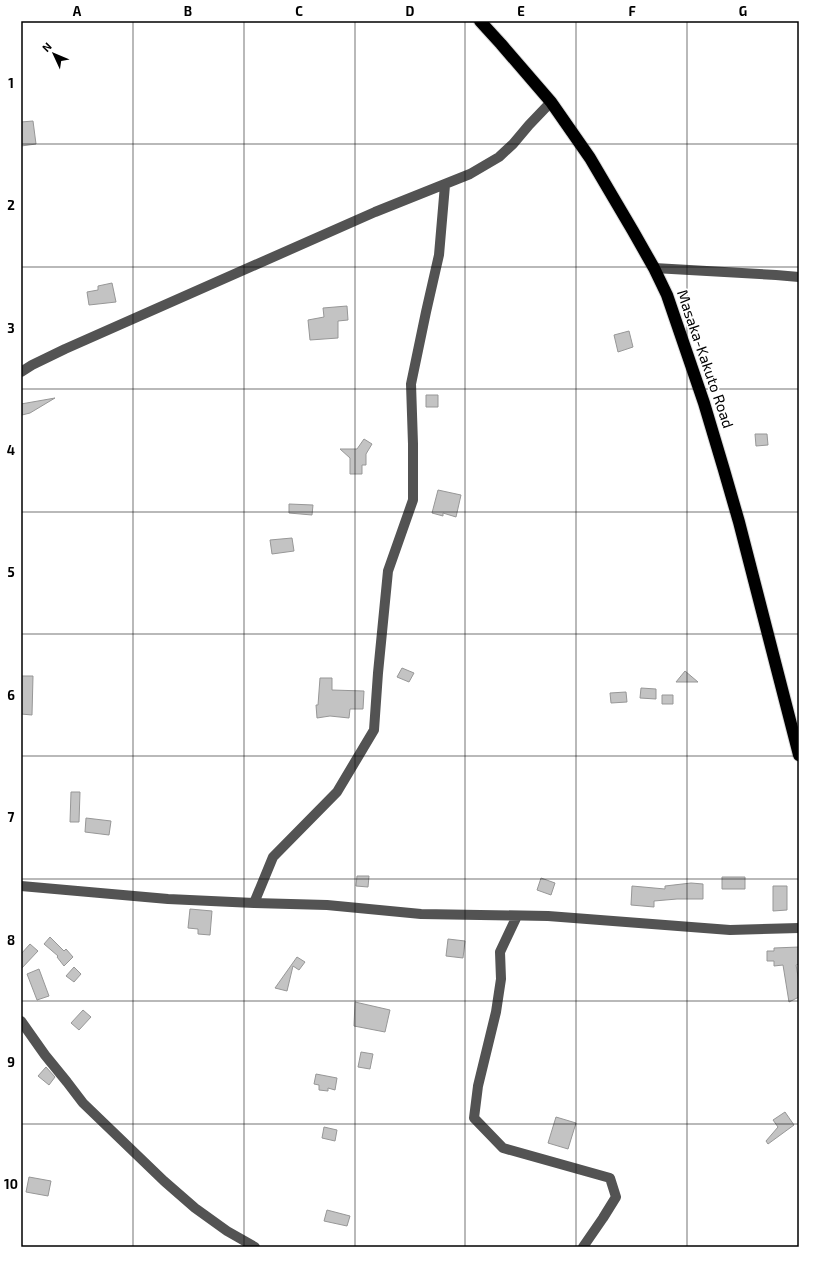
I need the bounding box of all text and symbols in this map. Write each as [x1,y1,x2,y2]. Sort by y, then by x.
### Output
text: A [73,3,82,19]
text: B [184,3,192,19]
text: C [295,3,303,19]
text: D [406,3,415,19]
text: E [517,3,525,19]
text: F [628,3,636,19]
text: G [739,3,747,19]
north arrow [34,34,74,74]
text: N [39,39,54,54]
text: 1 [8,75,14,91]
text: 2 [7,197,15,213]
street label: Masaka-Kakuto Road [674,287,738,430]
text: 3 [7,320,15,336]
text: 4 [7,442,15,458]
text: 5 [7,564,15,580]
text: 6 [7,687,15,703]
text: 7 [8,809,15,825]
text: 8 [7,932,15,948]
text: 9 [7,1054,15,1070]
text: 10 [4,1176,18,1192]

